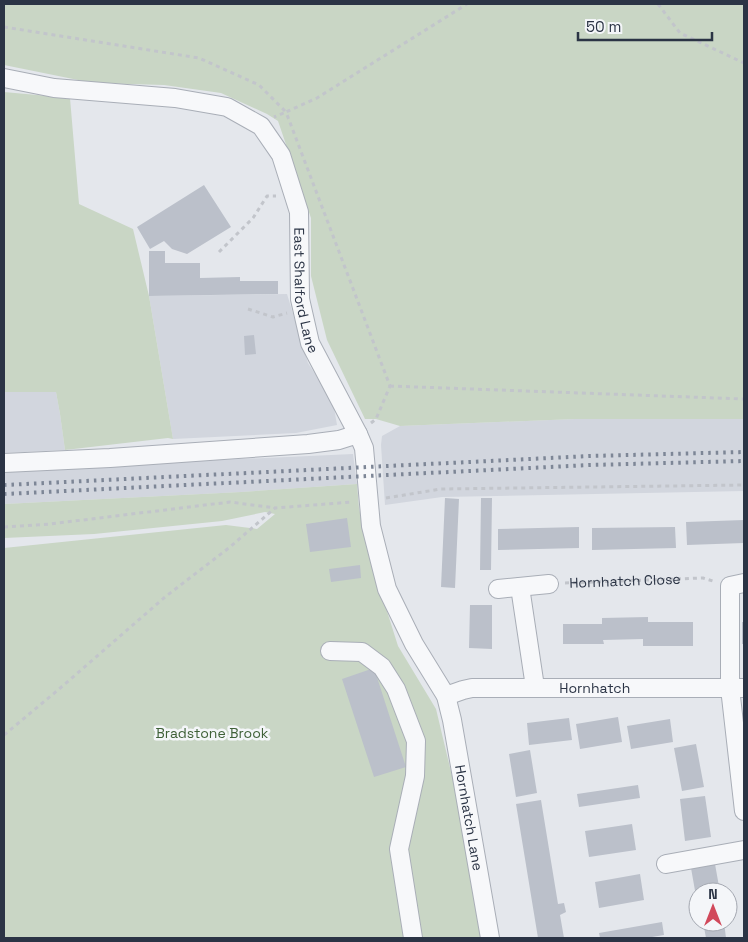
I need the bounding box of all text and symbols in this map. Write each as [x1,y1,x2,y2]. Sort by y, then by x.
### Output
scale bar [578,10,712,42]
text: 50 m [586,17,621,36]
street label: East Shalford Lane [290,227,323,356]
street label: Hornhatch Close [569,570,681,592]
street label: Hornhatch [559,679,630,697]
park label: Bradstone Brook [156,724,269,742]
street label: Hornhatch Lane [451,763,487,872]
north arrow [688,882,738,932]
text: N [708,885,718,903]

